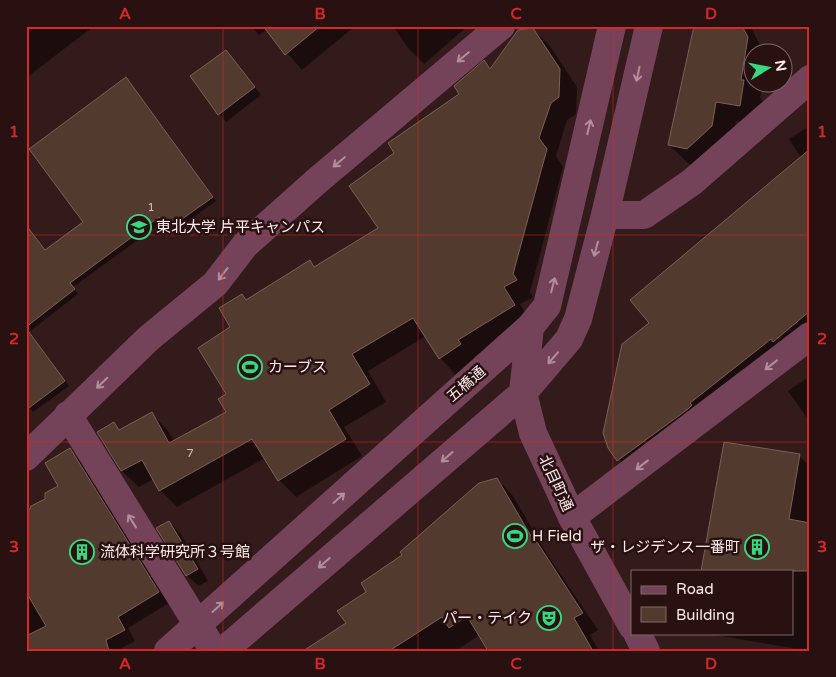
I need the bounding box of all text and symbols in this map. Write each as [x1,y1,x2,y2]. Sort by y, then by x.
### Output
text: A [119,4,131,24]
text: B [314,4,326,24]
text: C [510,4,522,24]
text: D [705,4,717,24]
north arrow [744,42,794,92]
one-way arrow [457,51,470,63]
text: N [771,59,790,73]
one-way arrow [633,65,642,81]
one-way arrow [585,119,595,135]
text: 1 [9,122,19,142]
text: 1 [817,122,827,142]
one-way arrow [333,156,346,168]
house number: 1 [147,200,155,214]
school or university icon: 東北大学 片平キャンパス [126,214,152,240]
place label: 東北大学 片平キャンパス [156,218,325,236]
one-way arrow [591,240,601,256]
one-way arrow [217,267,228,280]
one-way arrow [548,278,558,294]
text: 2 [9,329,19,349]
text: 2 [817,329,827,349]
one-way arrow [548,352,559,365]
sports icon: カーブス [237,354,263,380]
place label: カーブス [268,358,327,376]
one-way arrow [765,360,778,371]
street label: 五橋通 [443,362,489,406]
one-way arrow [96,376,108,388]
house number: 7 [186,446,194,460]
one-way arrow [441,451,454,462]
street label: 北目町通 [535,452,577,514]
one-way arrow [636,459,649,470]
one-way arrow [332,492,345,504]
one-way arrow [127,514,137,528]
sports icon: H Field [502,523,528,549]
place label: H Field [532,527,582,545]
building icon: ザ・レジデンス一番町 [744,534,770,560]
text: 3 [9,537,19,557]
text: 3 [817,537,827,557]
place label: ザ・レジデンス一番町 [590,538,740,556]
building icon: 流体科学研究所３号館 [69,539,95,565]
place label: 流体科学研究所３号館 [100,543,250,561]
one-way arrow [318,557,331,569]
legend [631,570,794,634]
text: Road [676,580,714,598]
one-way arrow [211,601,224,613]
theatre icon: パー・テイク [536,605,562,631]
text: Building [676,606,735,624]
place label: パー・テイク [442,609,532,627]
text: A [119,654,131,674]
text: B [314,654,326,674]
text: C [510,654,522,674]
text: D [705,654,717,674]

